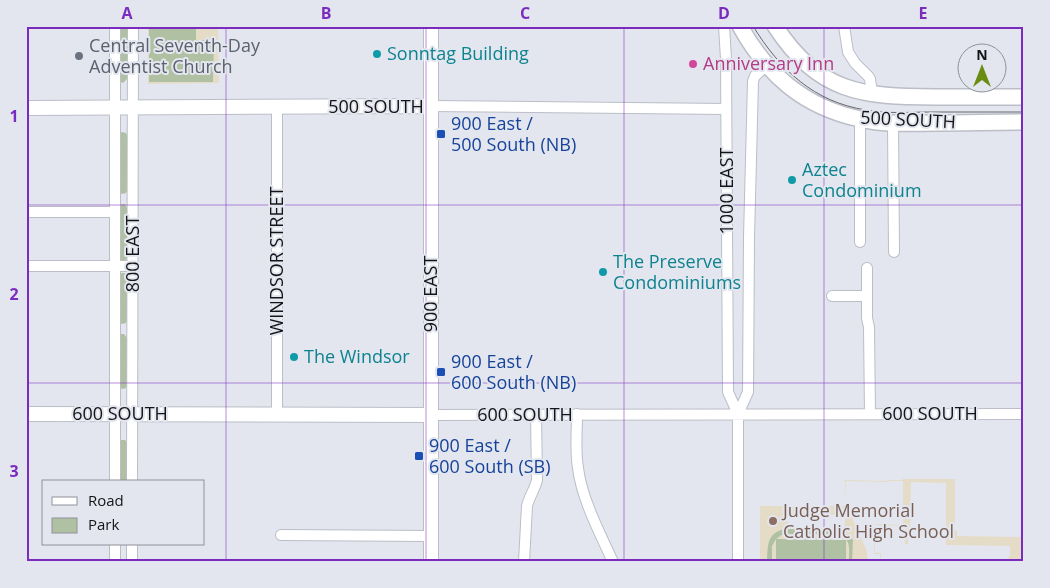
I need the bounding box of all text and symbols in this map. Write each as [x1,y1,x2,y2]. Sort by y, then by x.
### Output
text: A [121,2,133,24]
text: B [321,2,331,24]
text: C [520,2,530,24]
text: D [718,2,730,24]
text: E [919,2,928,24]
place label: Central Seventh-Day Adventist Church [89,33,261,78]
place label: Sonntag Building [387,41,529,65]
north arrow [958,42,1008,92]
text: N [976,45,988,64]
marker: Sonntag Building [371,48,383,60]
marker: Central Seventh-Day Adventist Church [73,50,85,62]
place label: Anniversary Inn [703,51,834,75]
marker: Anniversary Inn [687,58,699,70]
street label: 500 SOUTH [328,94,424,118]
text: 1 [9,105,19,127]
street label: 500 SOUTH [860,105,956,133]
place label: 900 East / 500 South (NB) [451,111,576,156]
marker: 900 East / 500 South (NB) [435,128,447,140]
street label: 1000 EAST [714,147,738,235]
place label: Aztec Condominium [802,157,922,202]
marker: Aztec Condominium [786,174,798,186]
street label: WINDSOR STREET [264,187,288,335]
street label: 800 EAST [120,216,144,292]
place label: The Preserve Condominiums [613,249,741,294]
street label: 900 EAST [418,256,442,332]
marker: The Preserve Condominiums [597,266,609,278]
text: 2 [9,283,19,305]
place label: The Windsor [304,344,410,368]
place label: 900 East / 600 South (NB) [451,349,576,394]
marker: The Windsor [288,351,300,363]
marker: 900 East / 600 South (NB) [435,366,447,378]
street label: 600 SOUTH [72,401,168,425]
street label: 600 SOUTH [882,401,978,425]
street label: 600 SOUTH [477,402,573,426]
place label: 900 East / 600 South (SB) [429,433,551,478]
marker: 900 East / 600 South (SB) [413,450,425,462]
text: 3 [9,460,19,482]
legend [42,480,205,546]
text: Road [88,490,124,510]
place label: Judge Memorial Catholic High School [781,498,954,543]
text: Park [88,514,119,534]
marker: Judge Memorial Catholic High School [767,515,779,527]

